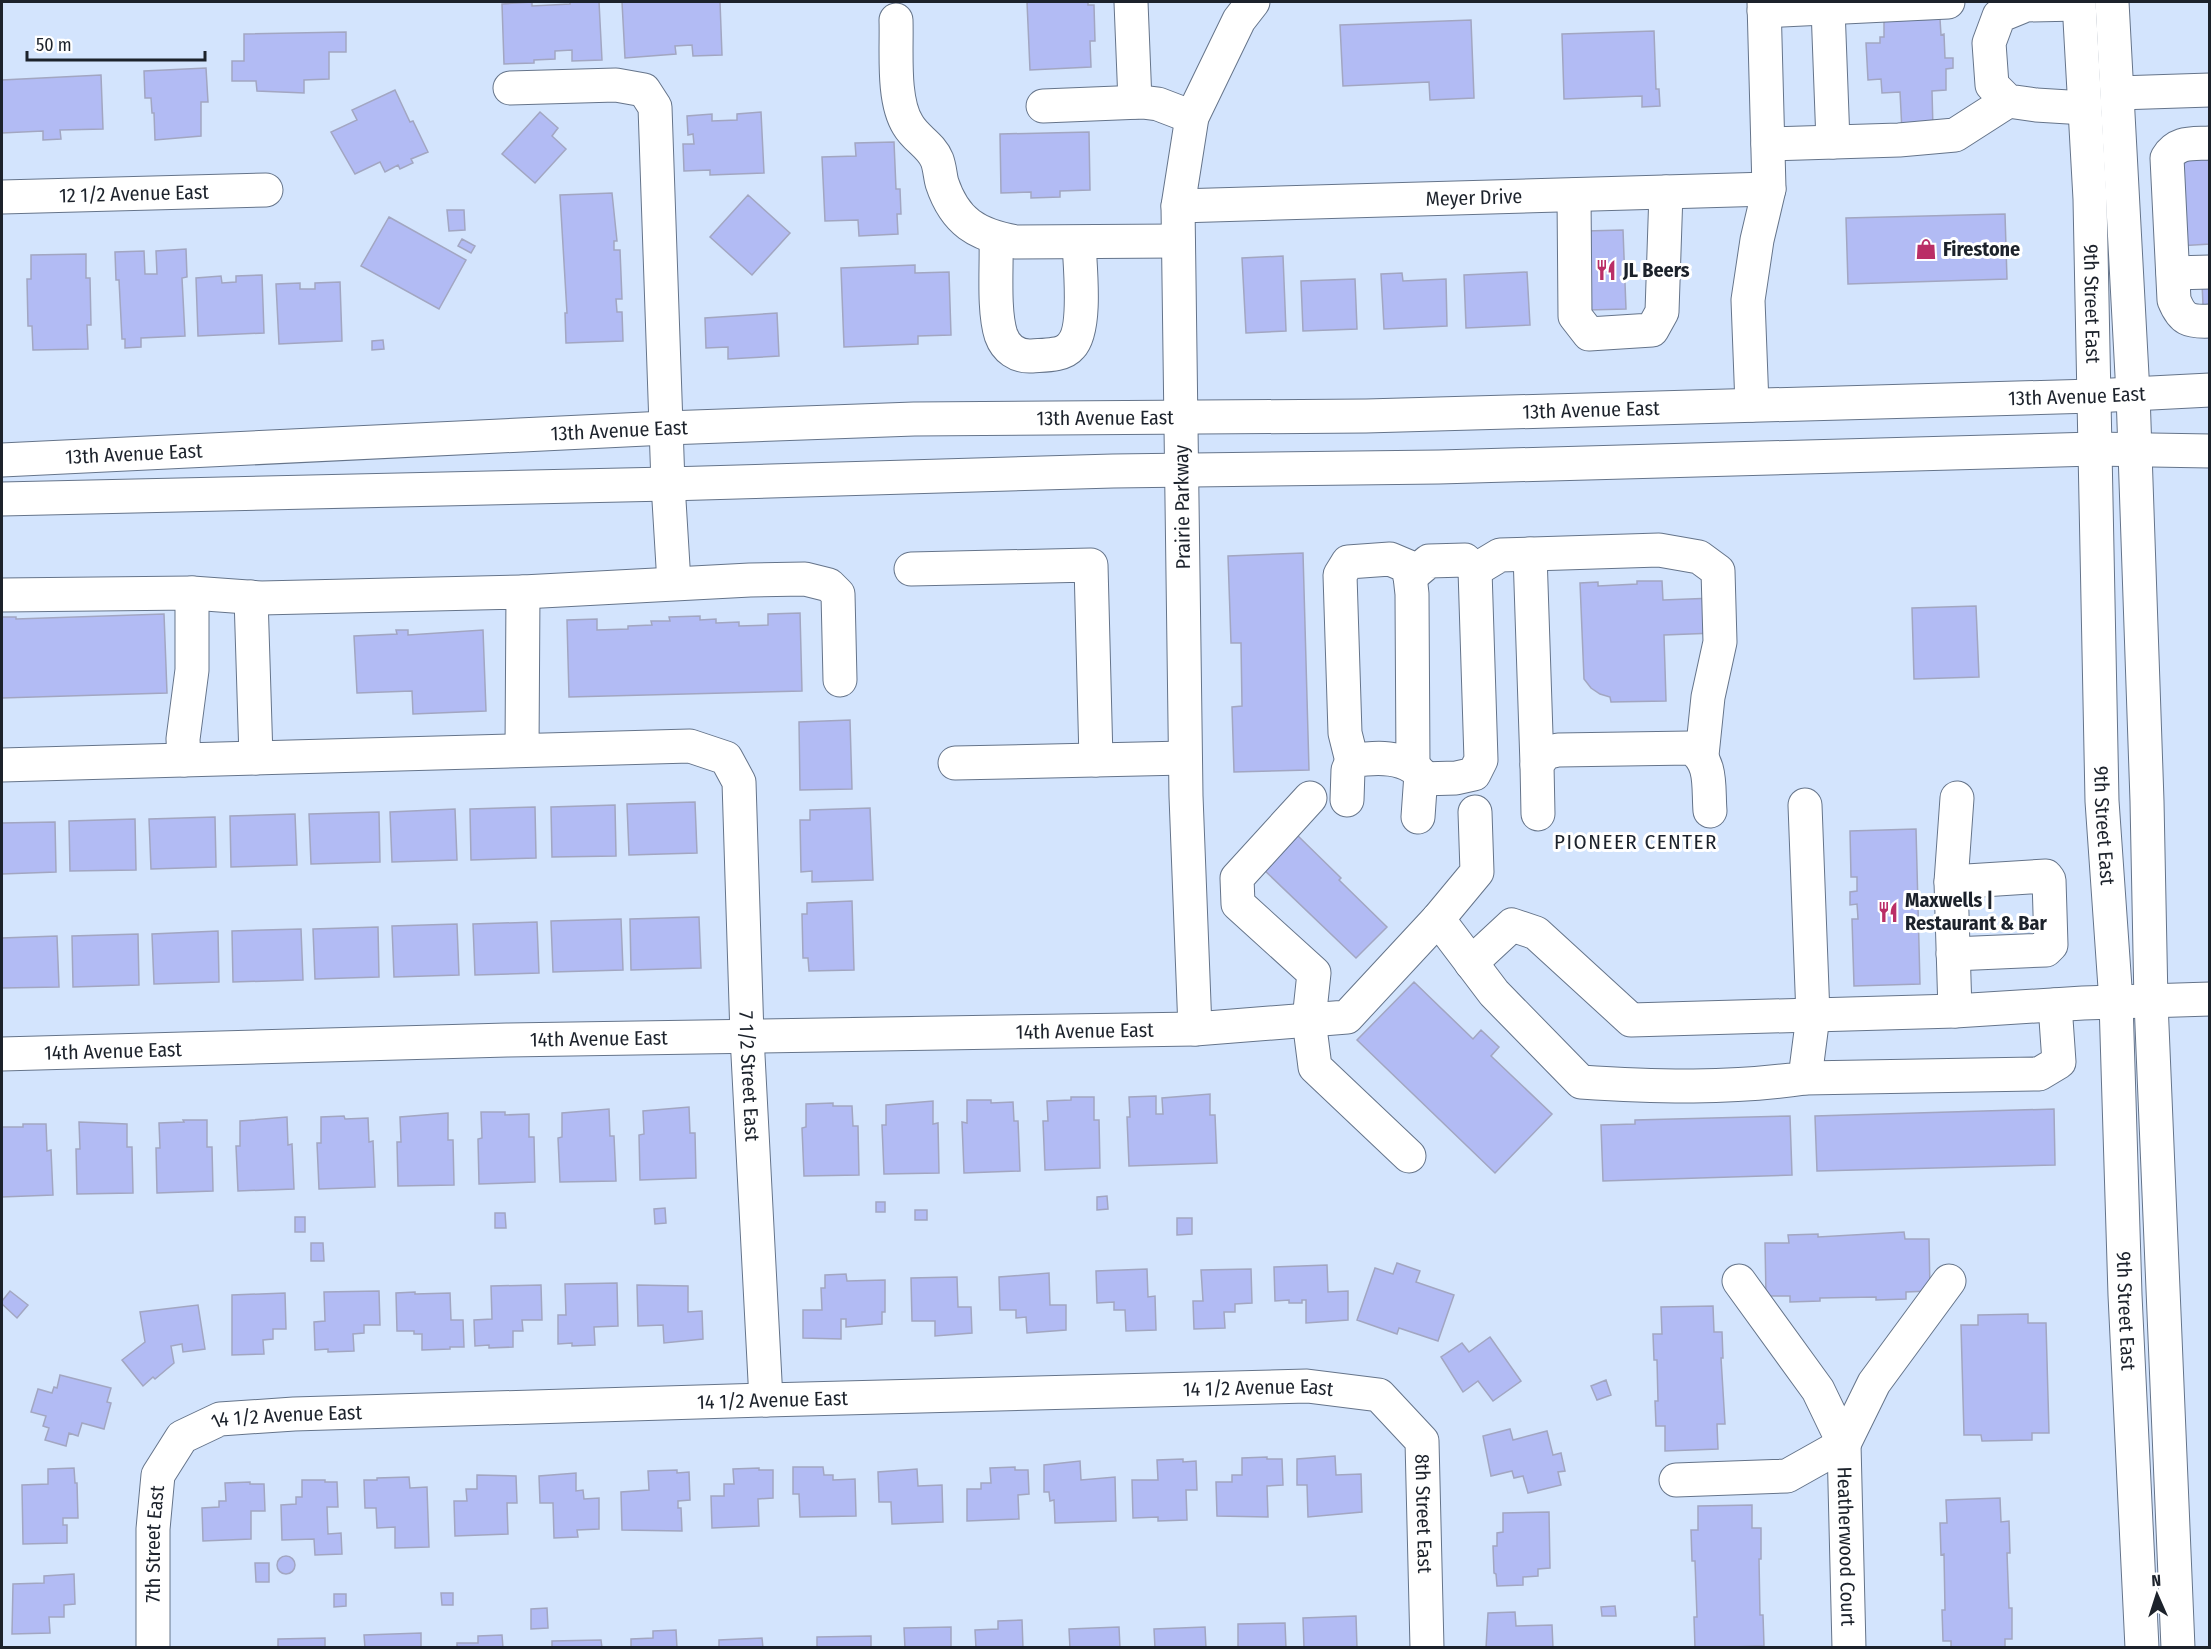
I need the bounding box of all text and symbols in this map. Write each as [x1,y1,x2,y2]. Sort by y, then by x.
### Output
scale bar [27,24,206,62]
text: 50 m [36,34,72,56]
street label: 12 1/2 Avenue East [59,180,210,207]
street label: Meyer Drive [1425,184,1523,211]
shop icon: Firestone [1914,237,1938,261]
place label: Firestone [1943,237,2020,261]
street label: 9th Street East [2079,244,2105,364]
restaurant icon: JL Beers [1594,258,1618,282]
place label: JL Beers [1622,258,1690,282]
street label: 13th Avenue East [2008,381,2146,410]
street label: 13th Avenue East [1522,396,1660,424]
street label: 13th Avenue East [1036,405,1174,430]
street label: 13th Avenue East [550,415,689,446]
street label: 13th Avenue East [65,438,204,469]
street label: Prairie Parkway [1169,444,1195,570]
street label: 9th Street East [2089,766,2120,886]
district label: PIONEER CENTER [1554,829,1718,855]
place label: Maxwells | Restaurant & Bar [1905,888,2047,935]
restaurant icon: Maxwells | Restaurant & Bar [1876,900,1900,924]
street label: 7 1/2 Street East [734,1011,765,1143]
street label: 14th Avenue East [1016,1018,1154,1044]
street label: 14th Avenue East [530,1025,668,1052]
street label: 14th Avenue East [44,1037,183,1065]
street label: 9th Street East [2112,1251,2141,1372]
street label: 14 1/2 Avenue East [1183,1374,1335,1401]
street label: 14 1/2 Avenue East [697,1386,849,1414]
street label: 14 1/2 Avenue East [207,1400,363,1434]
street label: 8th Street East [1410,1454,1437,1574]
street label: Heatherwood Court [1833,1466,1860,1627]
street label: 7th Street East [141,1484,169,1603]
north arrow [2127,1565,2187,1625]
text: N [2151,1571,2162,1590]

